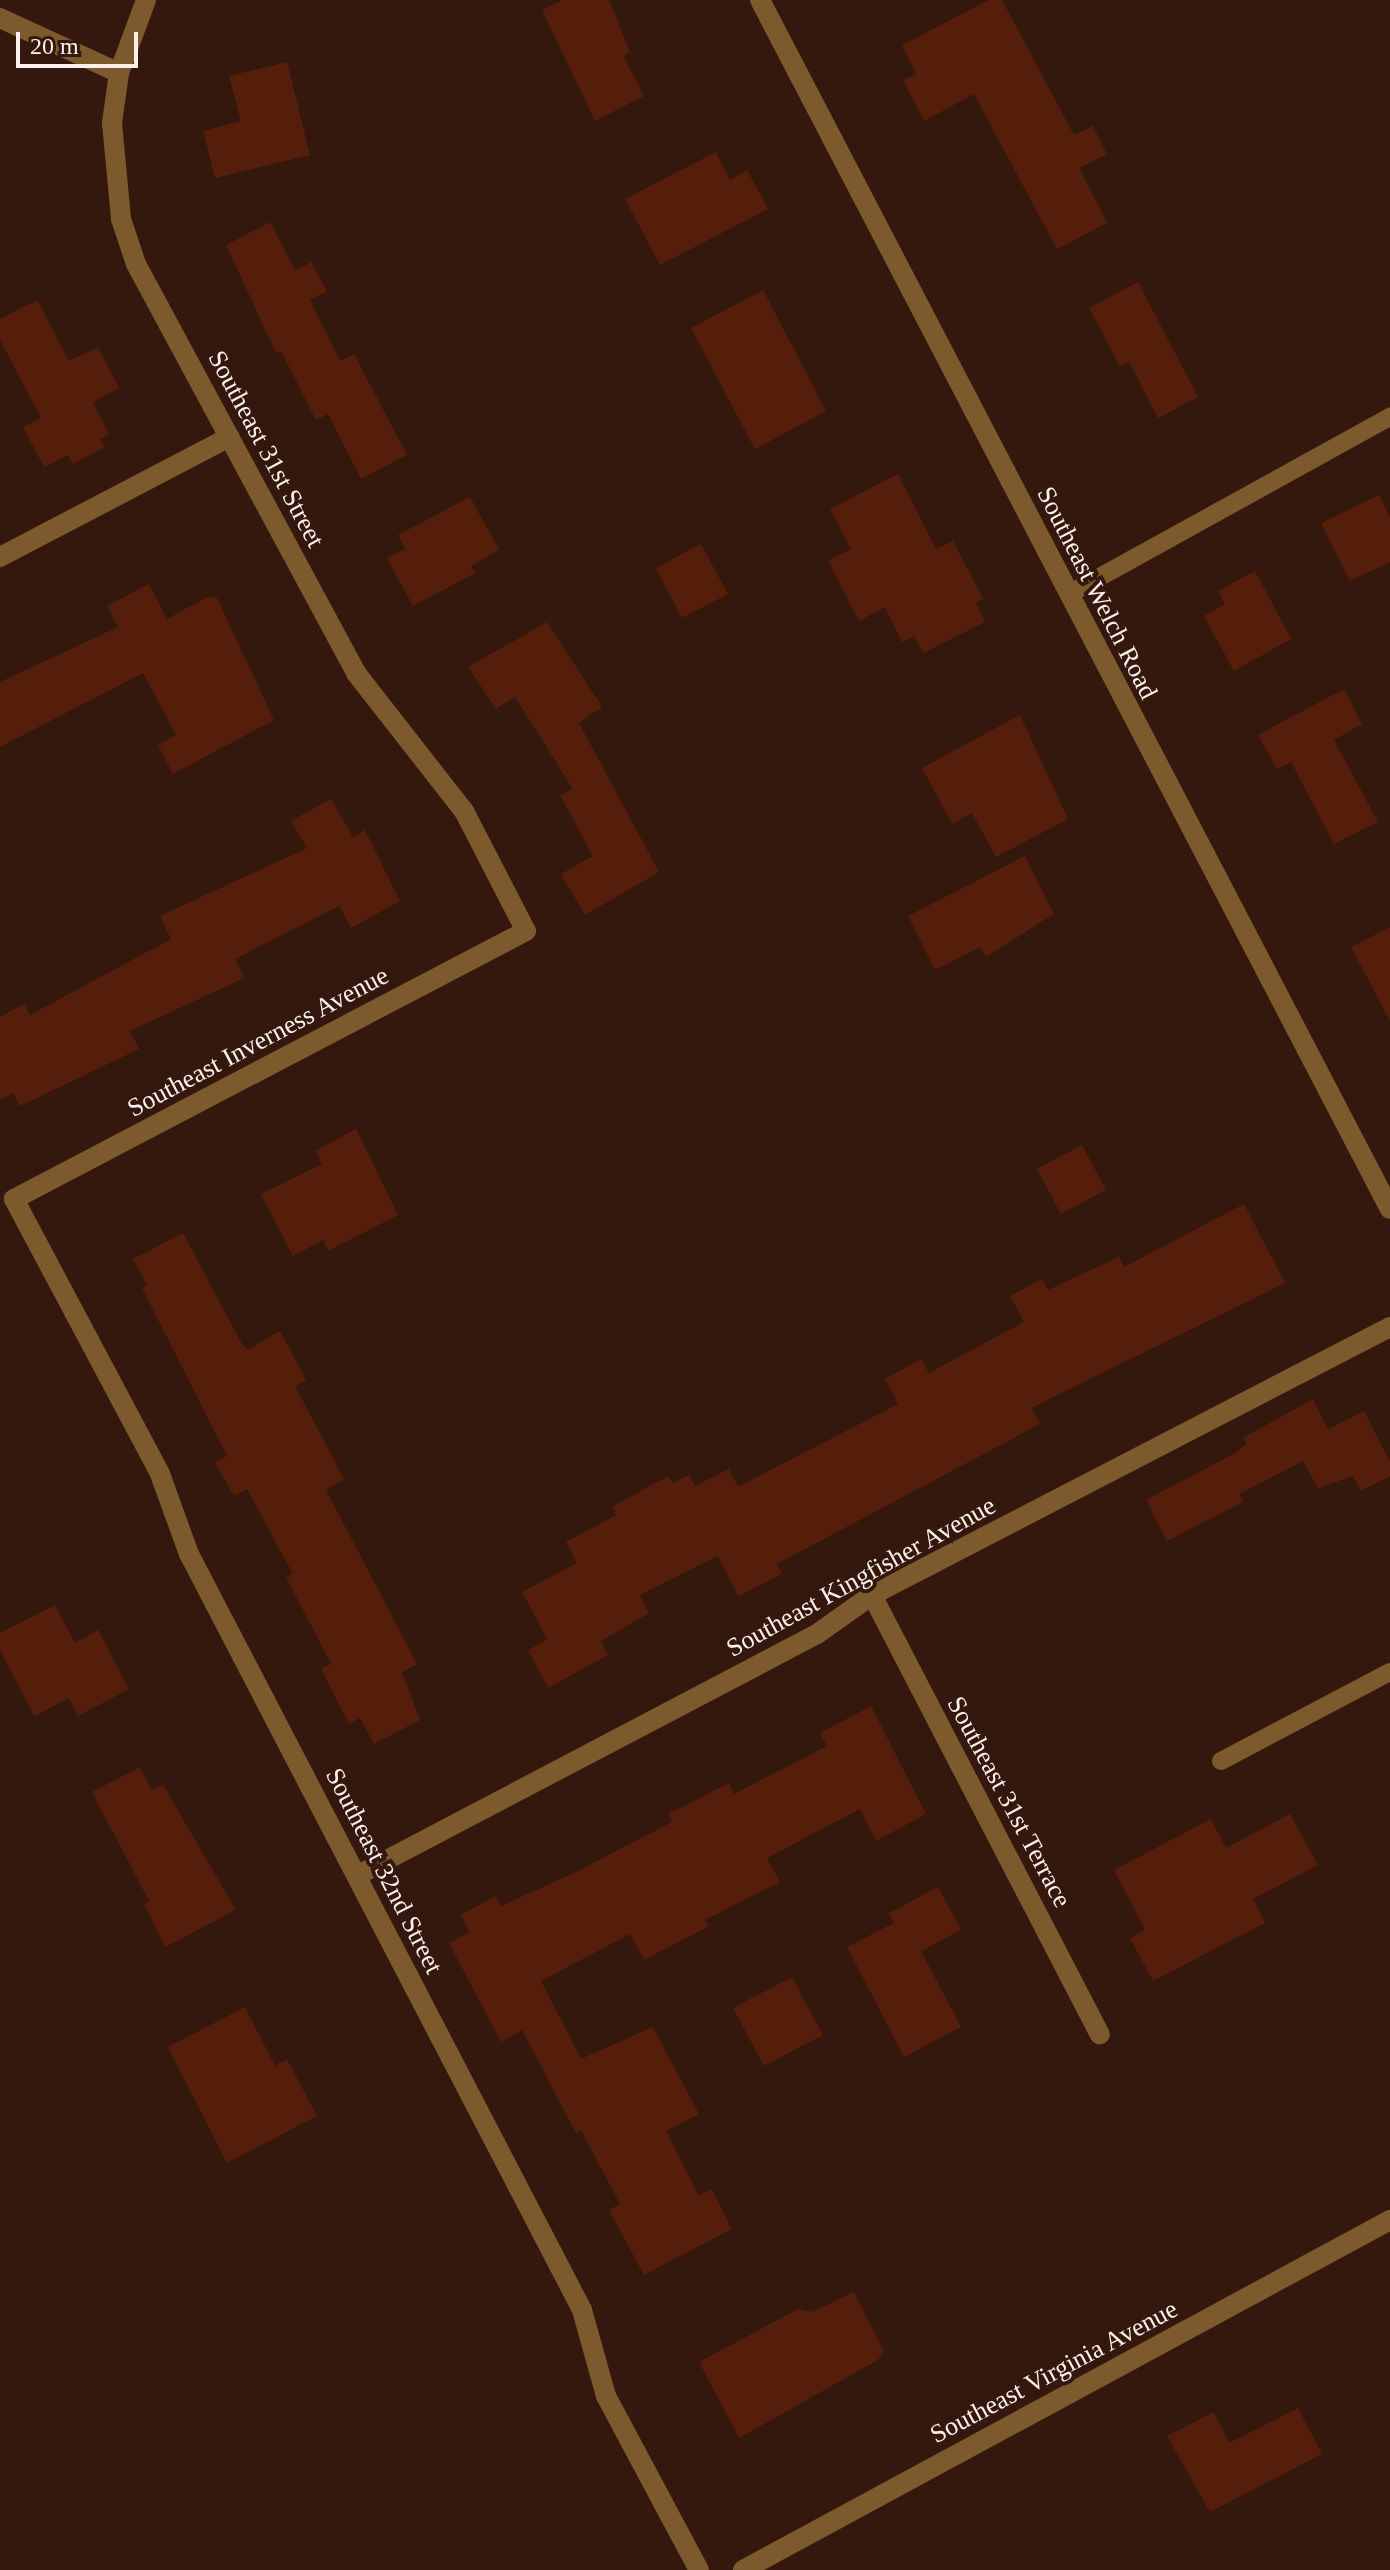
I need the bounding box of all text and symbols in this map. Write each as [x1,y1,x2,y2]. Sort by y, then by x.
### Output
scale bar [20,16,142,66]
text: 20 m [30,33,79,59]
street label: Southeast 31st Street [201,345,331,553]
street label: Southeast Welch Road [1030,481,1164,705]
street label: Southeast Inverness Avenue [121,960,395,1124]
street label: Southeast Kingfisher Avenue [720,1490,1002,1664]
street label: Southeast 31st Terrace [940,1691,1078,1913]
street label: Southeast 32nd Street [319,1763,449,1979]
street label: Southeast Virginia Avenue [924,2293,1184,2451]

